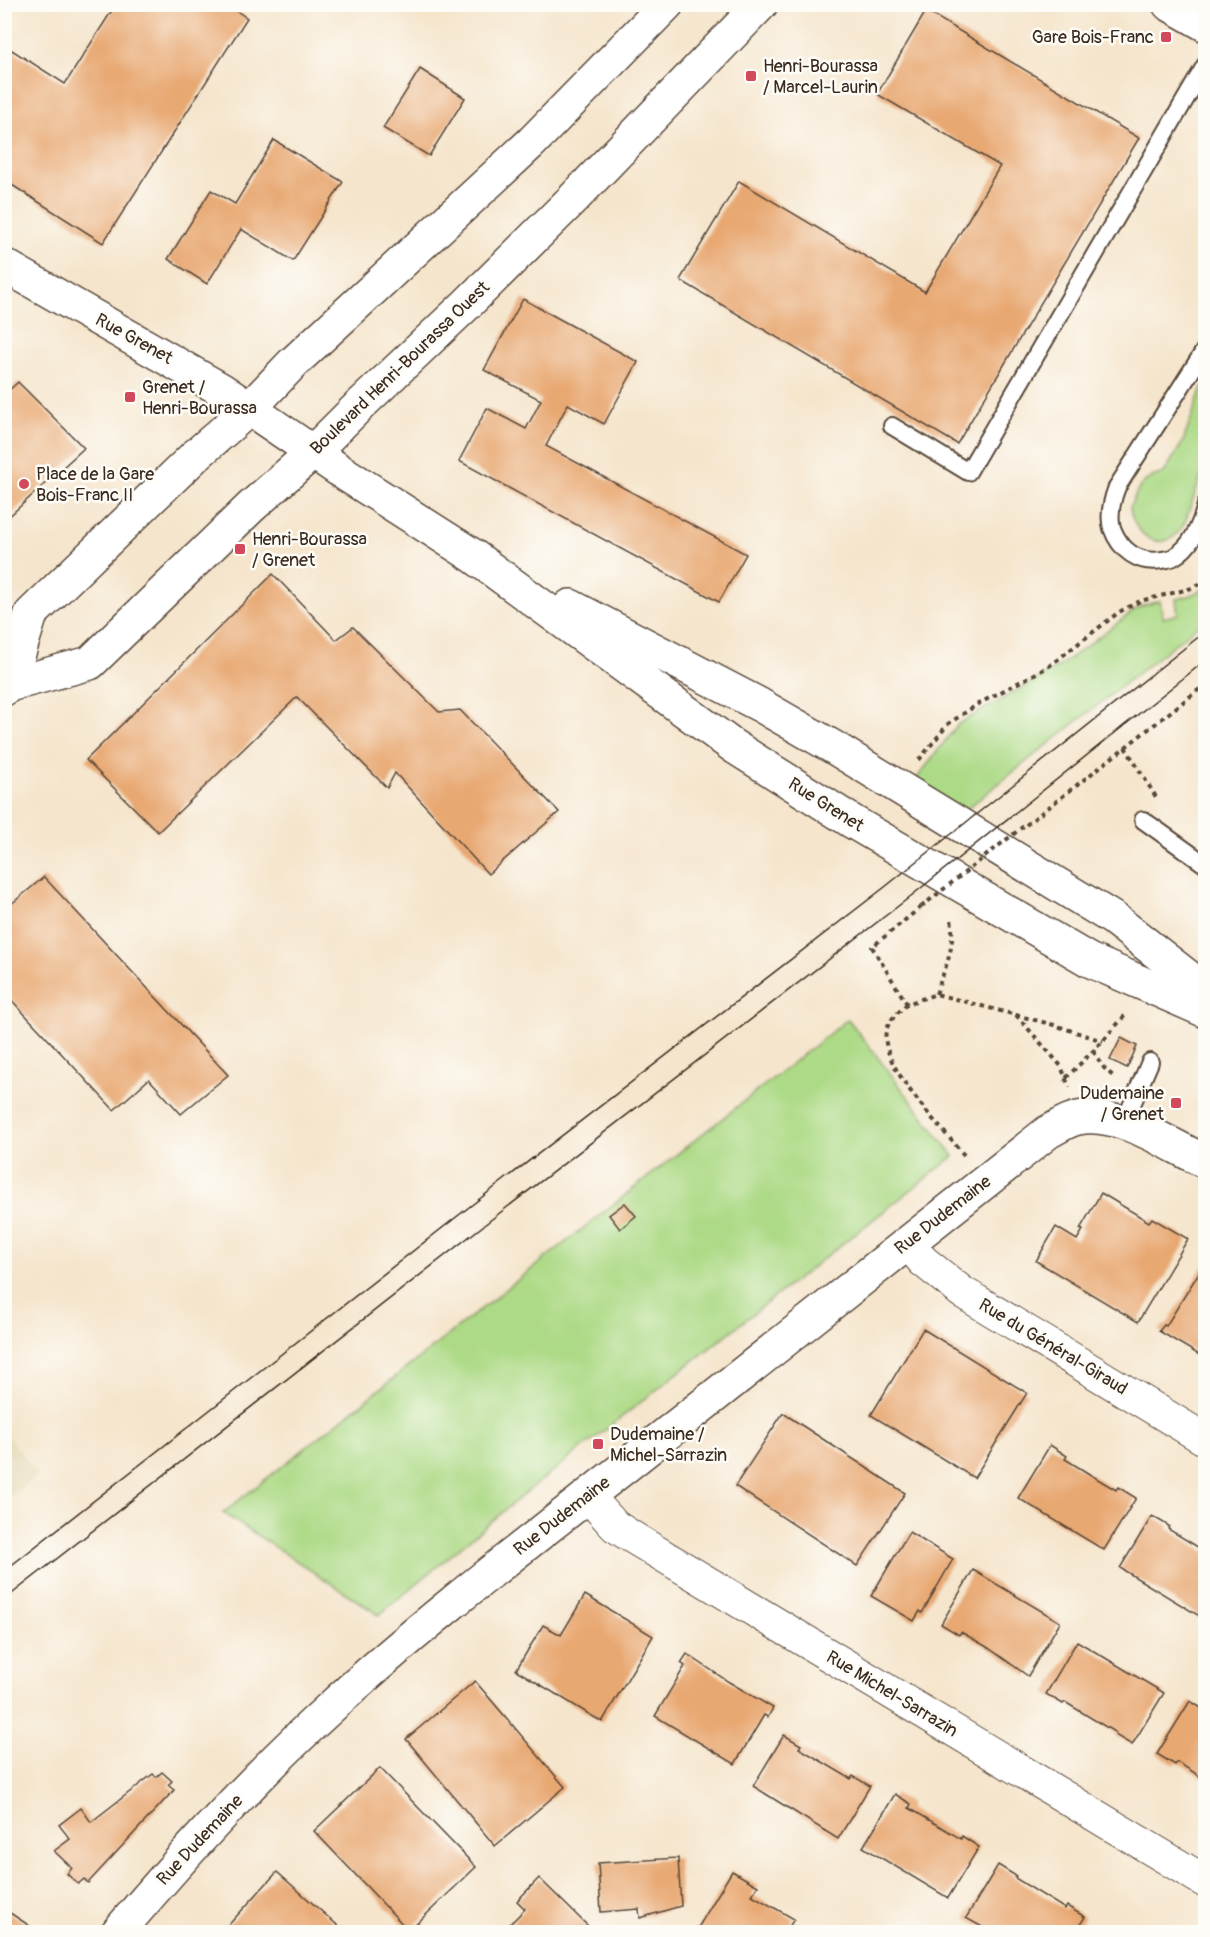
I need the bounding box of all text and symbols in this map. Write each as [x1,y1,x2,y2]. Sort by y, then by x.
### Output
place label: Gare Bois-Franc [1032,26,1154,49]
marker: Gare Bois-Franc [1159,30,1173,44]
place label: Henri-Bourassa / Marcel-Laurin [763,55,878,99]
marker: Henri-Bourassa / Marcel-Laurin [744,69,758,83]
street label: Boulevard Henri-Bourassa Ouest [305,276,495,460]
street label: Rue Grenet [91,308,177,370]
place label: Grenet / Henri-Bourassa [142,376,257,420]
marker: Grenet / Henri-Bourassa [123,390,137,404]
place label: Place de la Gare Bois-Franc II [36,463,154,507]
marker: Place de la Gare Bois-Franc II [17,477,31,491]
place label: Henri-Bourassa / Grenet [252,528,367,572]
marker: Henri-Bourassa / Grenet [233,542,247,556]
street label: Rue Grenet [784,773,869,838]
place label: Dudemaine / Grenet [1080,1082,1165,1126]
marker: Dudemaine / Grenet [1169,1096,1183,1110]
street label: Rue Dudemaine [890,1170,996,1260]
street label: Rue du Général-Giraud [974,1293,1132,1401]
place label: Dudemaine / Michel-Sarrazin [610,1423,727,1467]
marker: Dudemaine / Michel-Sarrazin [591,1437,605,1451]
street label: Rue Dudemaine [509,1471,615,1561]
street label: Rue Michel-Sarrazin [822,1646,962,1742]
street label: Rue Dudemaine [152,1790,248,1890]

